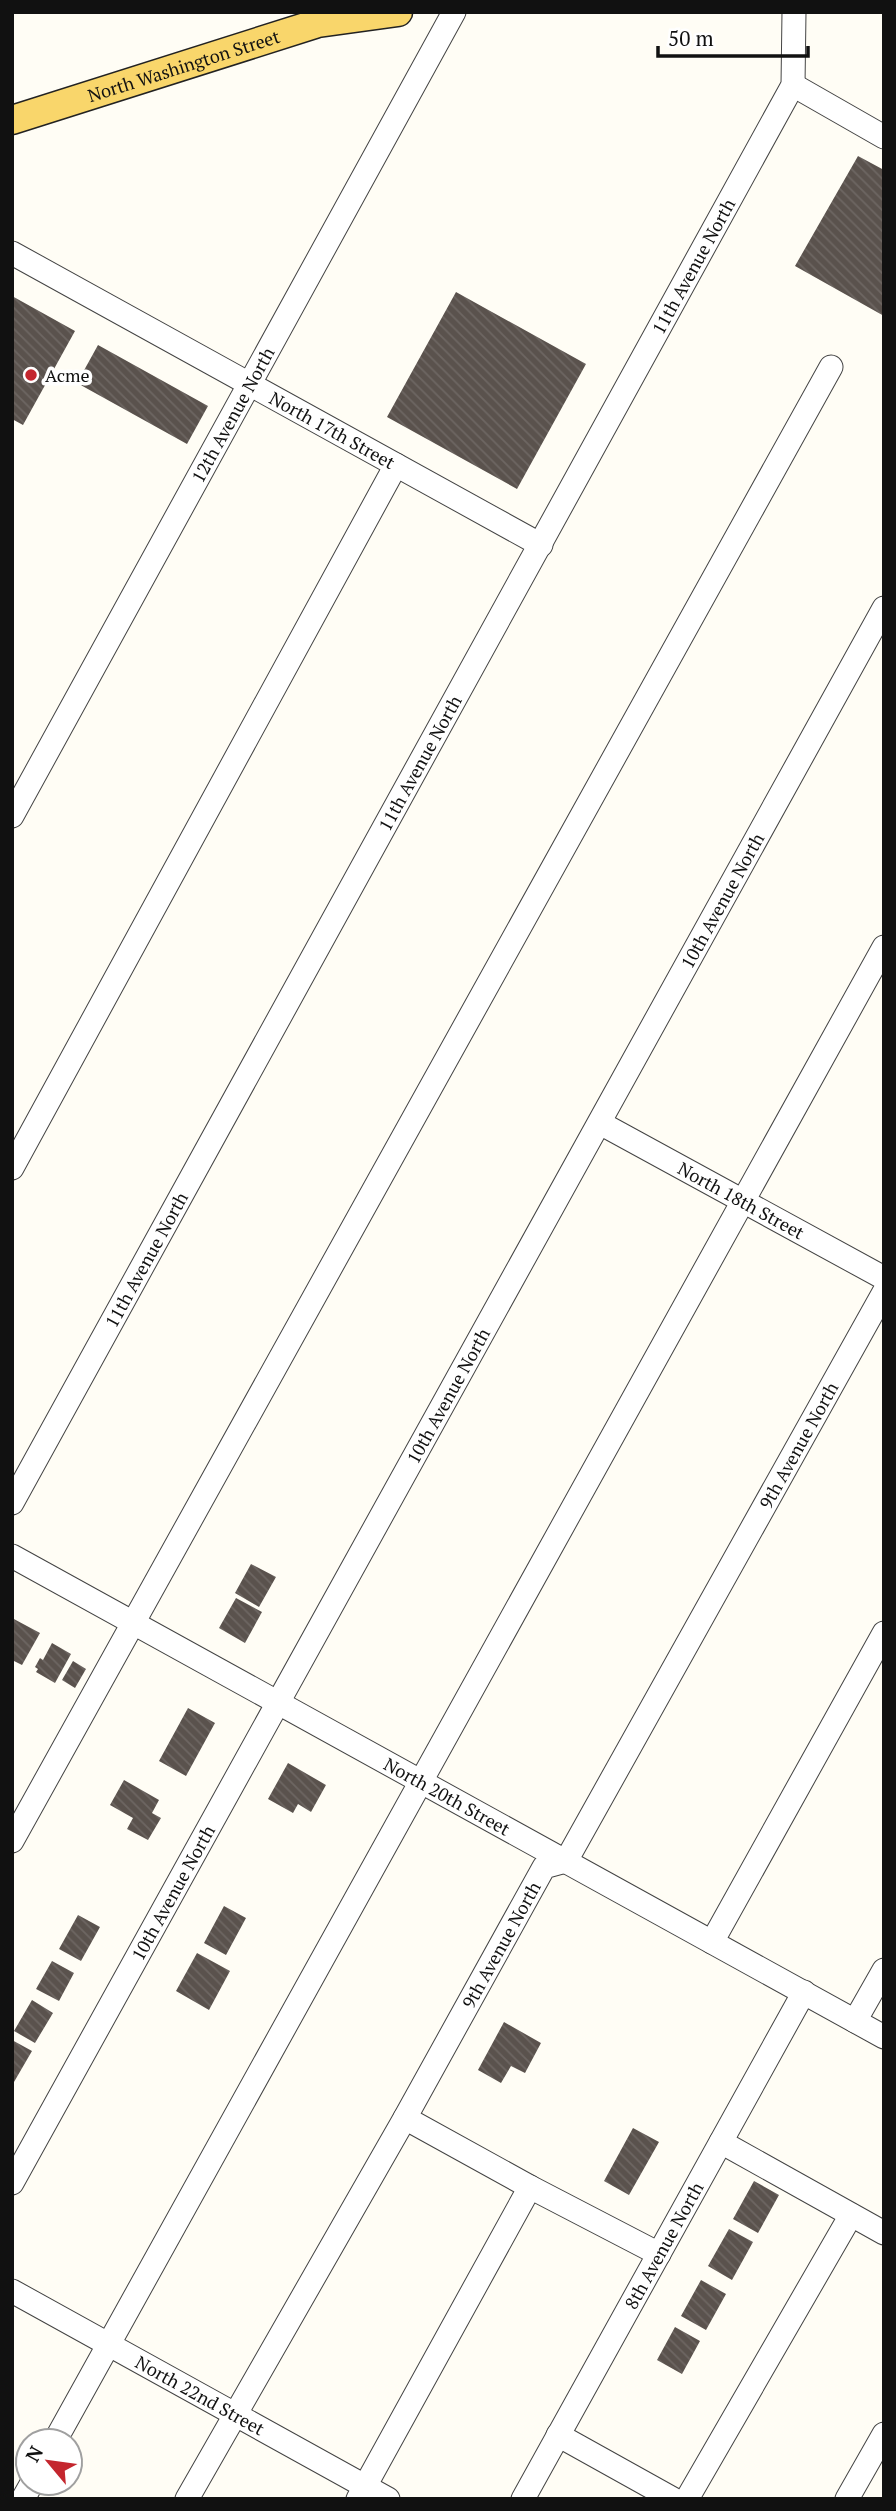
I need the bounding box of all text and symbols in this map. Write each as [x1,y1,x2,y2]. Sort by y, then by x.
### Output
scale bar [658,14,808,58]
street label: North Washington Street [85,24,283,107]
text: 50 m [668,24,714,52]
street label: 11th Avenue North [646,194,740,338]
street label: 12th Avenue North [186,342,280,487]
place label: Acme [45,363,90,387]
marker: Acme [23,367,39,383]
street label: North 17th Street [265,386,400,474]
street label: 11th Avenue North [373,690,467,835]
street label: 10th Avenue North [675,828,769,972]
street label: North 18th Street [674,1156,809,1245]
street label: 11th Avenue North [99,1187,193,1332]
street label: 10th Avenue North [401,1323,495,1468]
street label: 9th Avenue North [753,1377,844,1513]
street label: North 20th Street [380,1752,515,1841]
street label: 10th Avenue North [126,1820,220,1965]
street label: 9th Avenue North [456,1877,546,2013]
street label: 8th Avenue North [619,2177,709,2313]
street label: North 22nd Street [131,2350,269,2441]
north arrow [14,2427,84,2497]
text: N [19,2441,48,2466]

